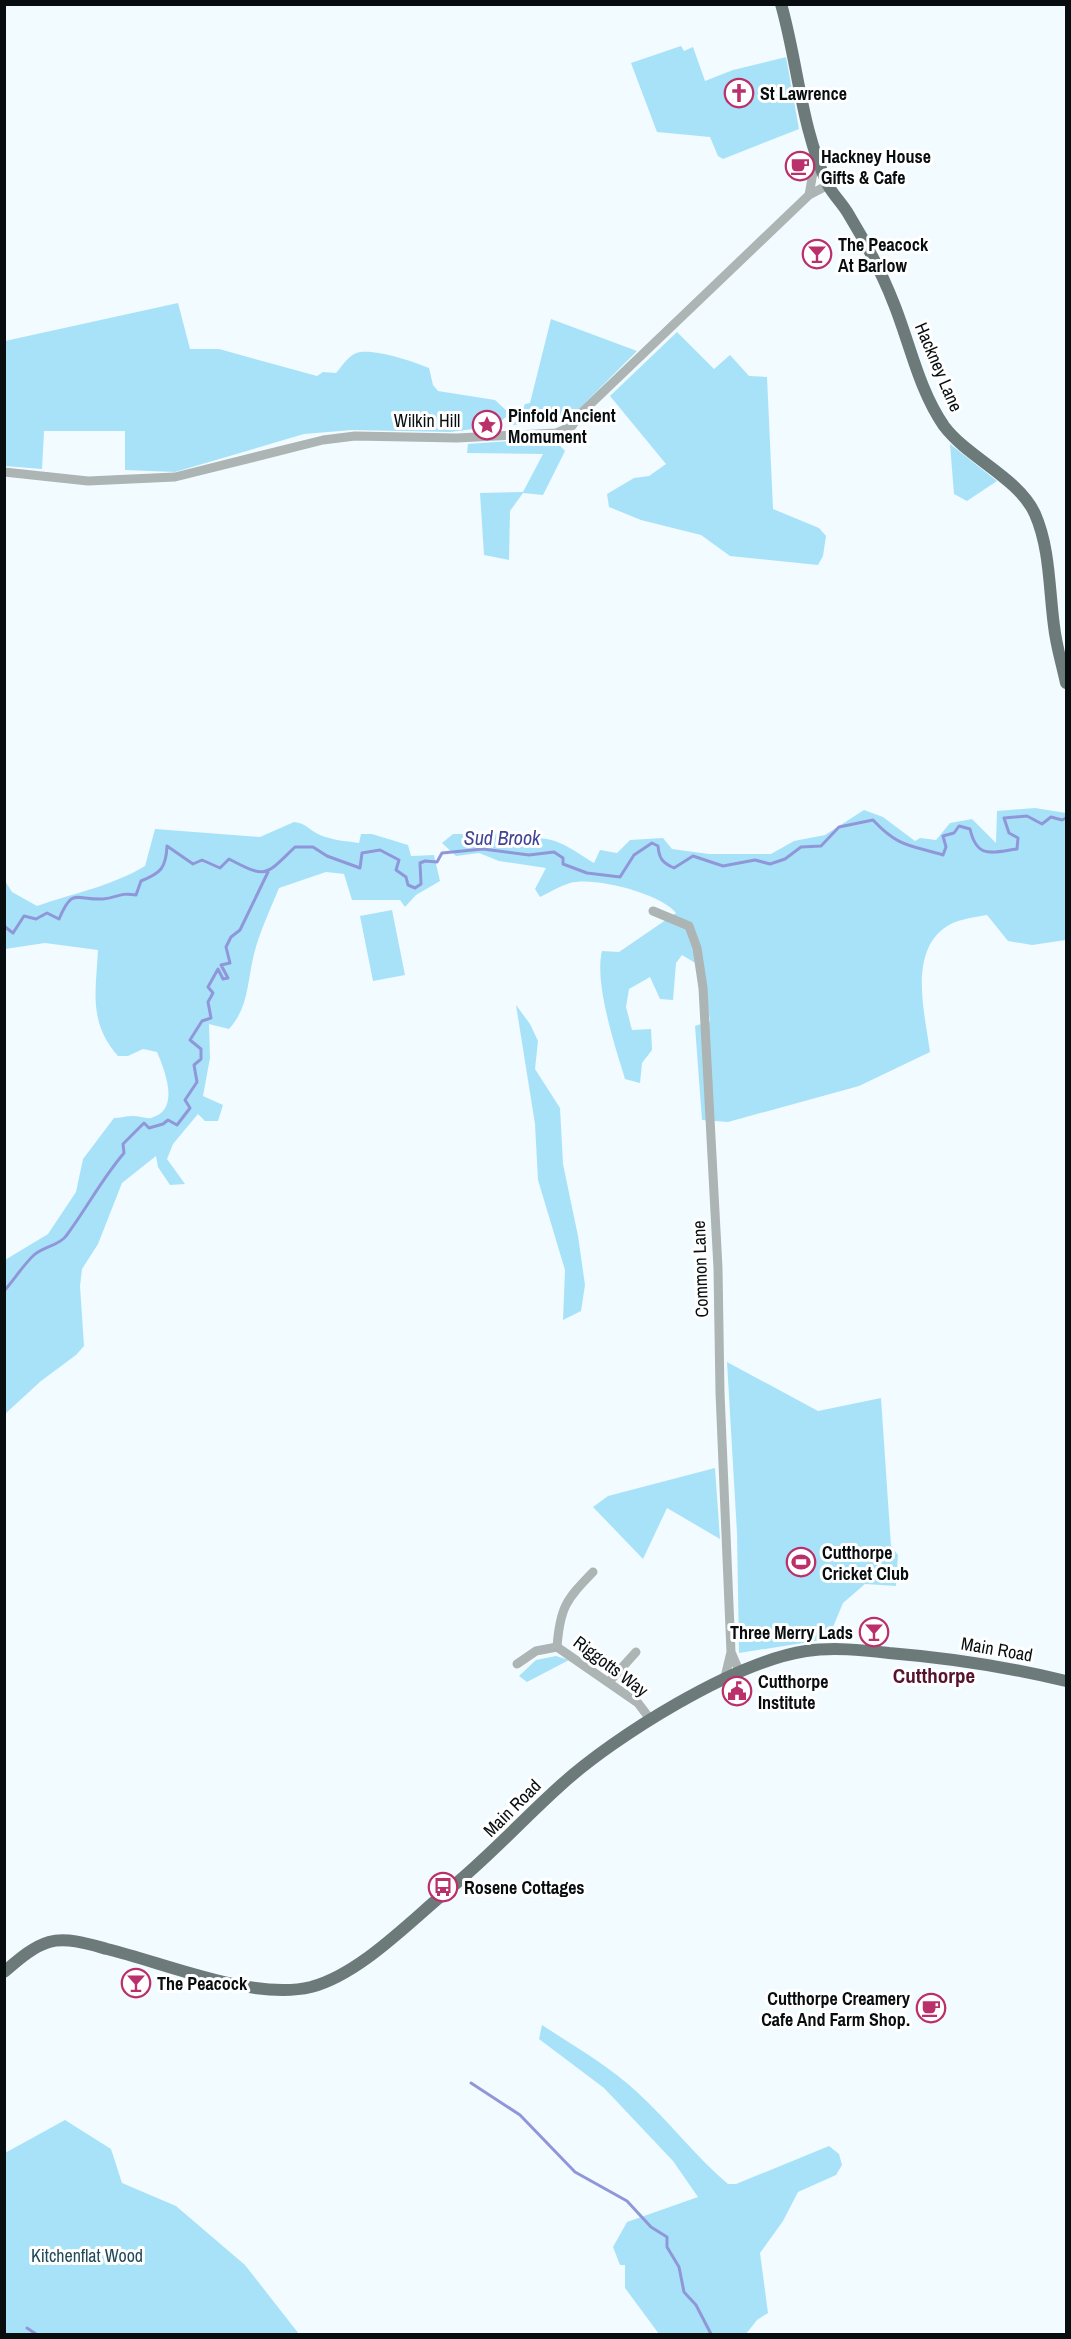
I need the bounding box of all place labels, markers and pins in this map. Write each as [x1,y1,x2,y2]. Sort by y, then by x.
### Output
church icon: St Lawrence [723,77,755,109]
place label: St Lawrence [760,81,847,106]
place label: Hackney House Gifts & Cafe [821,144,931,190]
cafe icon: Hackney House Gifts & Cafe [784,150,816,182]
place label: The Peacock At Barlow [838,232,929,278]
bar icon: The Peacock At Barlow [801,238,833,270]
place label: Pinfold Ancient Momument [508,403,616,449]
place icon: Pinfold Ancient Momument [471,409,503,441]
place label: Cutthorpe Cricket Club [822,1540,909,1586]
sports icon: Cutthorpe Cricket Club [785,1546,817,1578]
bar icon: Three Merry Lads [858,1616,890,1648]
place label: Three Merry Lads [730,1620,853,1645]
place label: Cutthorpe Institute [758,1669,829,1715]
public building icon: Cutthorpe Institute [721,1675,753,1707]
bus stop icon: Rosene Cottages [427,1871,459,1903]
place label: Rosene Cottages [464,1875,585,1900]
bar icon: The Peacock [120,1967,152,1999]
place label: The Peacock [157,1971,248,1996]
place label: Cutthorpe Creamery Cafe And Farm Shop. [761,1986,911,2032]
cafe icon: Cutthorpe Creamery Cafe And Farm Shop. [915,1992,947,2024]

